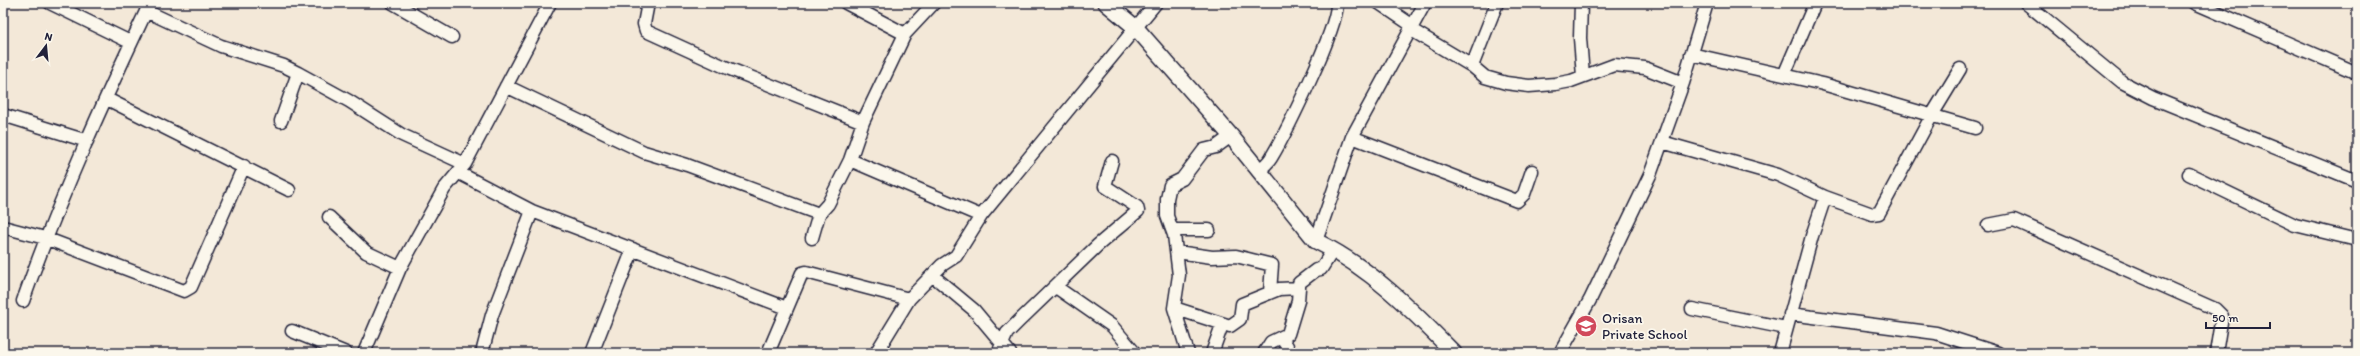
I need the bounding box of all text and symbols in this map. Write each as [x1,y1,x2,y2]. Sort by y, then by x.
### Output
north arrow [26,26,66,66]
text: N [43,30,54,44]
scale bar [2206,304,2270,330]
place label: Orisan Private School [1602,310,1688,343]
text: 50 m [2212,311,2238,325]
school or university icon: Orisan Private School [1573,313,1599,339]

